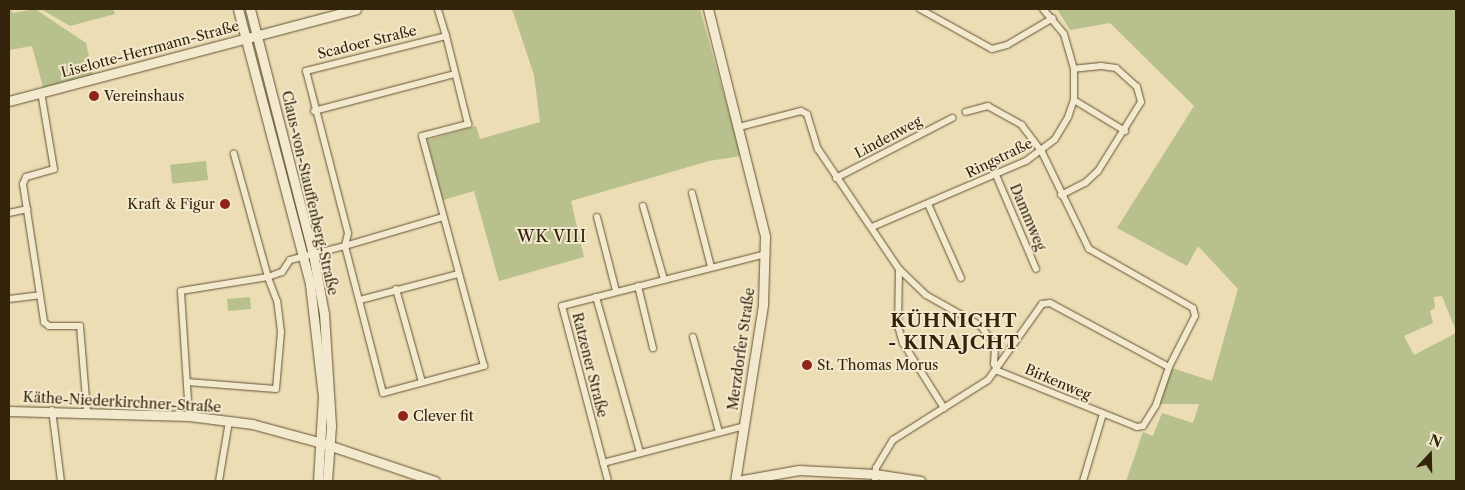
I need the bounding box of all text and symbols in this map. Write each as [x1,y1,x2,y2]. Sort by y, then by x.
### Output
street label: Liselotte-Herrmann-Straße [59,17,241,81]
street label: Scadoer Straße [316,22,418,62]
place label: Vereinshaus [104,88,184,104]
street label: Claus-von-Stauffenberg-Straße [278,89,342,297]
marker: Vereinshaus [88,90,100,102]
street label: Lindenweg [852,112,924,162]
street label: Ringstraße [963,135,1035,181]
street label: Dammweg [1006,181,1050,253]
place label: Kraft & Figur [127,196,215,212]
marker: Kraft & Figur [219,198,231,210]
district label: WK VIII [516,226,588,246]
street label: Merzdorfer Straße [724,286,758,412]
district label: KÜHNICHT - KINAJCHT [887,310,1021,354]
street label: Ratzener Straße [569,311,611,419]
place label: St. Thomas Morus [817,357,939,373]
marker: St. Thomas Morus [801,359,813,371]
street label: Birkenweg [1022,361,1094,403]
street label: Käthe-Niederkirchner-Straße [22,388,222,416]
place label: Clever fit [413,408,474,424]
marker: Clever fit [397,410,409,422]
north arrow [1405,430,1455,480]
text: N [1426,430,1444,452]

